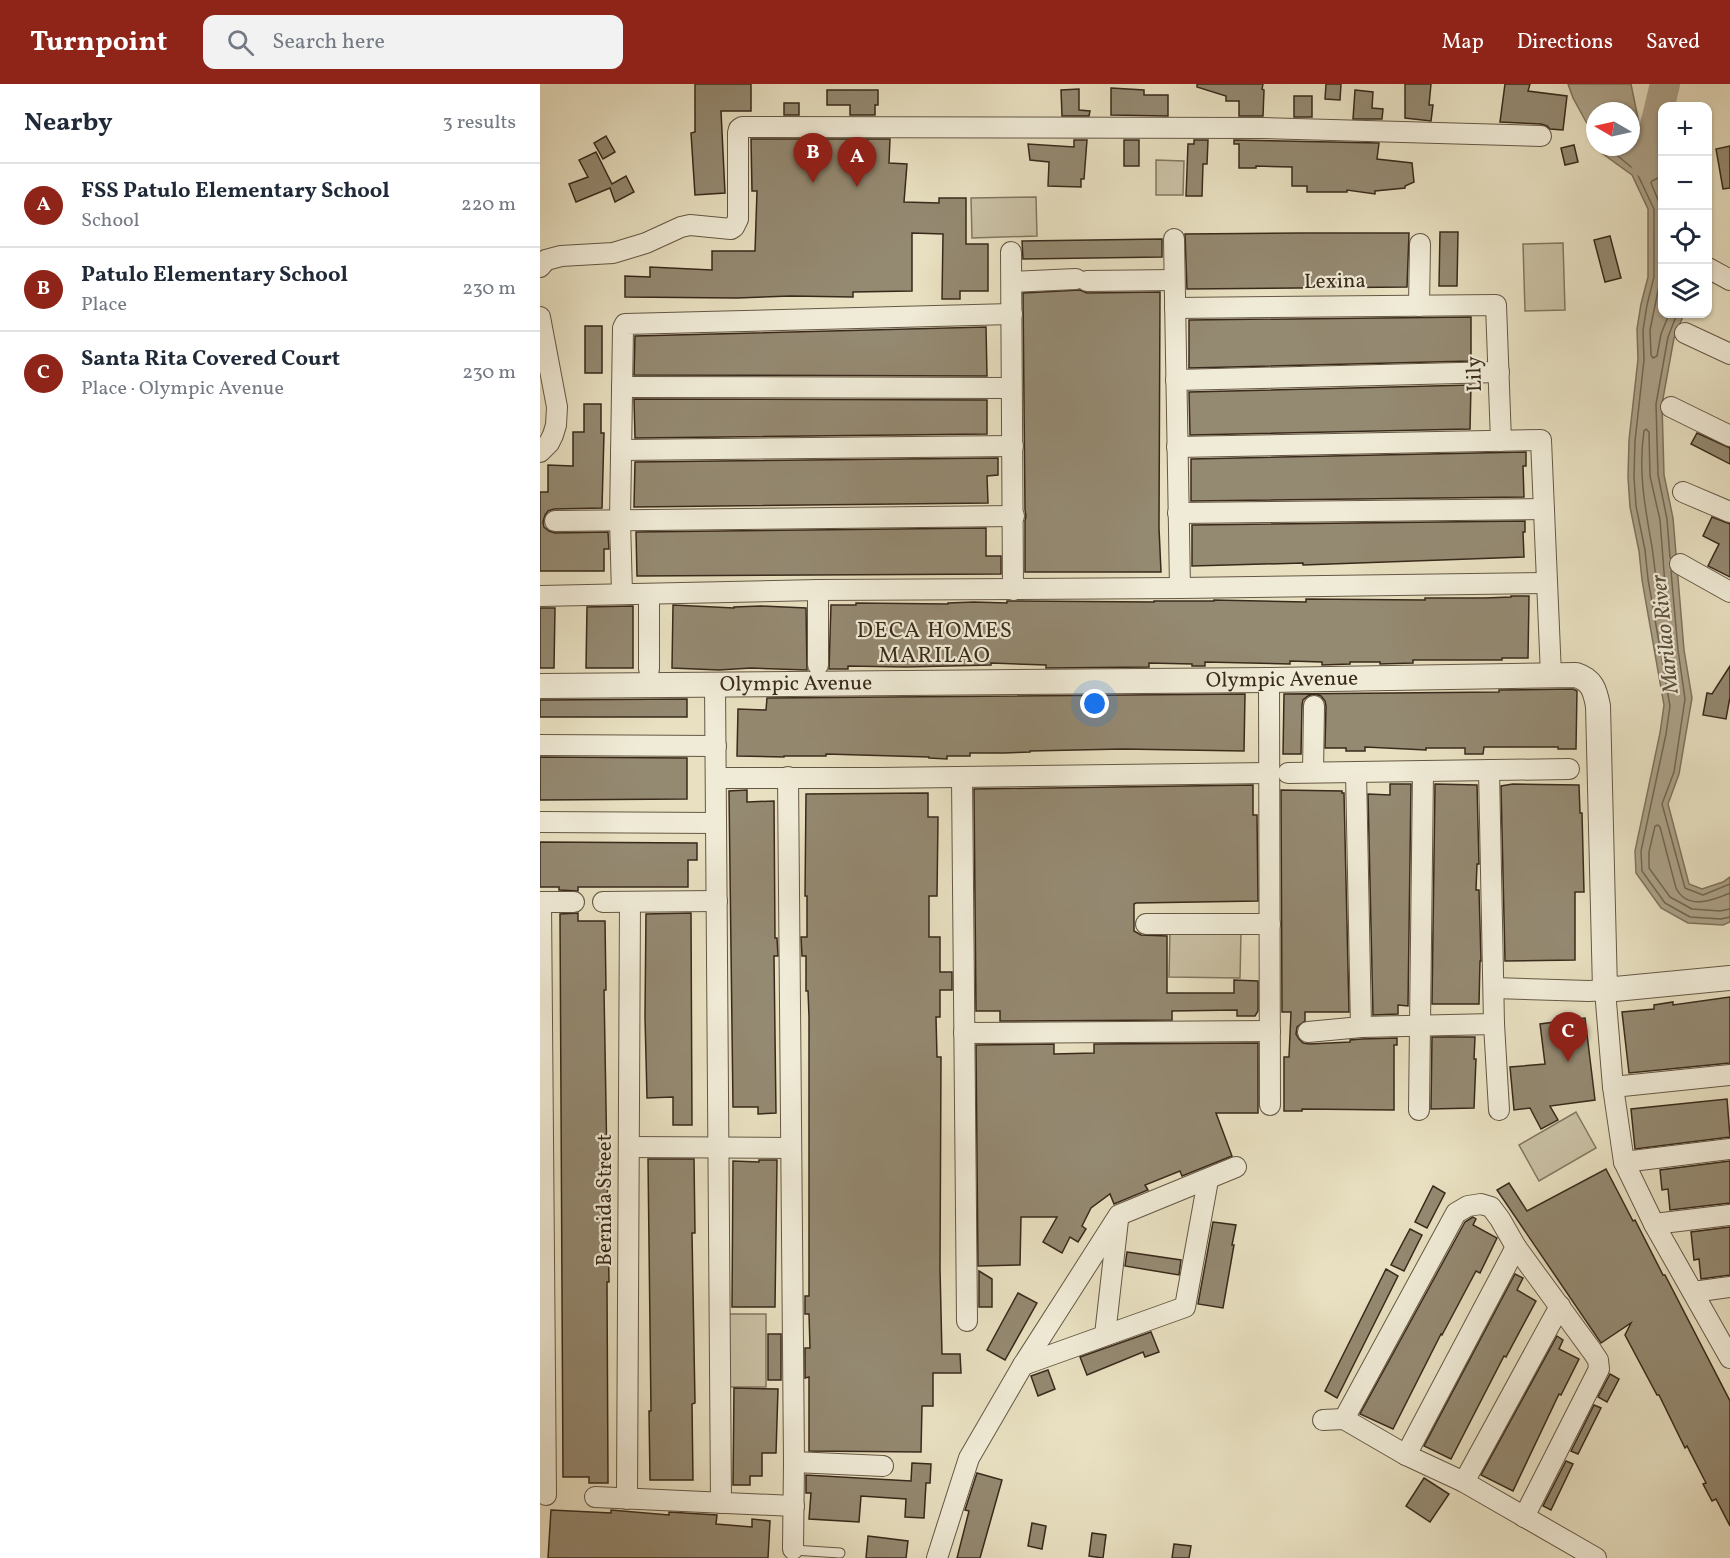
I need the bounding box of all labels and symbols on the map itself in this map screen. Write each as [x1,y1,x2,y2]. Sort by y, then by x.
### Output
north arrow [1586,102,1640,156]
pin: B [794,134,832,183]
pin: A [838,138,876,187]
street label: Lexina [1304,267,1366,297]
street label: Lily [1460,355,1490,392]
water label: Marilao River [1644,572,1688,696]
district label: DECA HOMES MARILAO [857,616,1013,672]
street label: Olympic Avenue [1206,664,1358,695]
street label: Olympic Avenue [720,669,872,699]
your location [1080,689,1109,718]
pin: C [1548,1012,1588,1062]
street label: Bernida Street [591,1134,620,1266]

